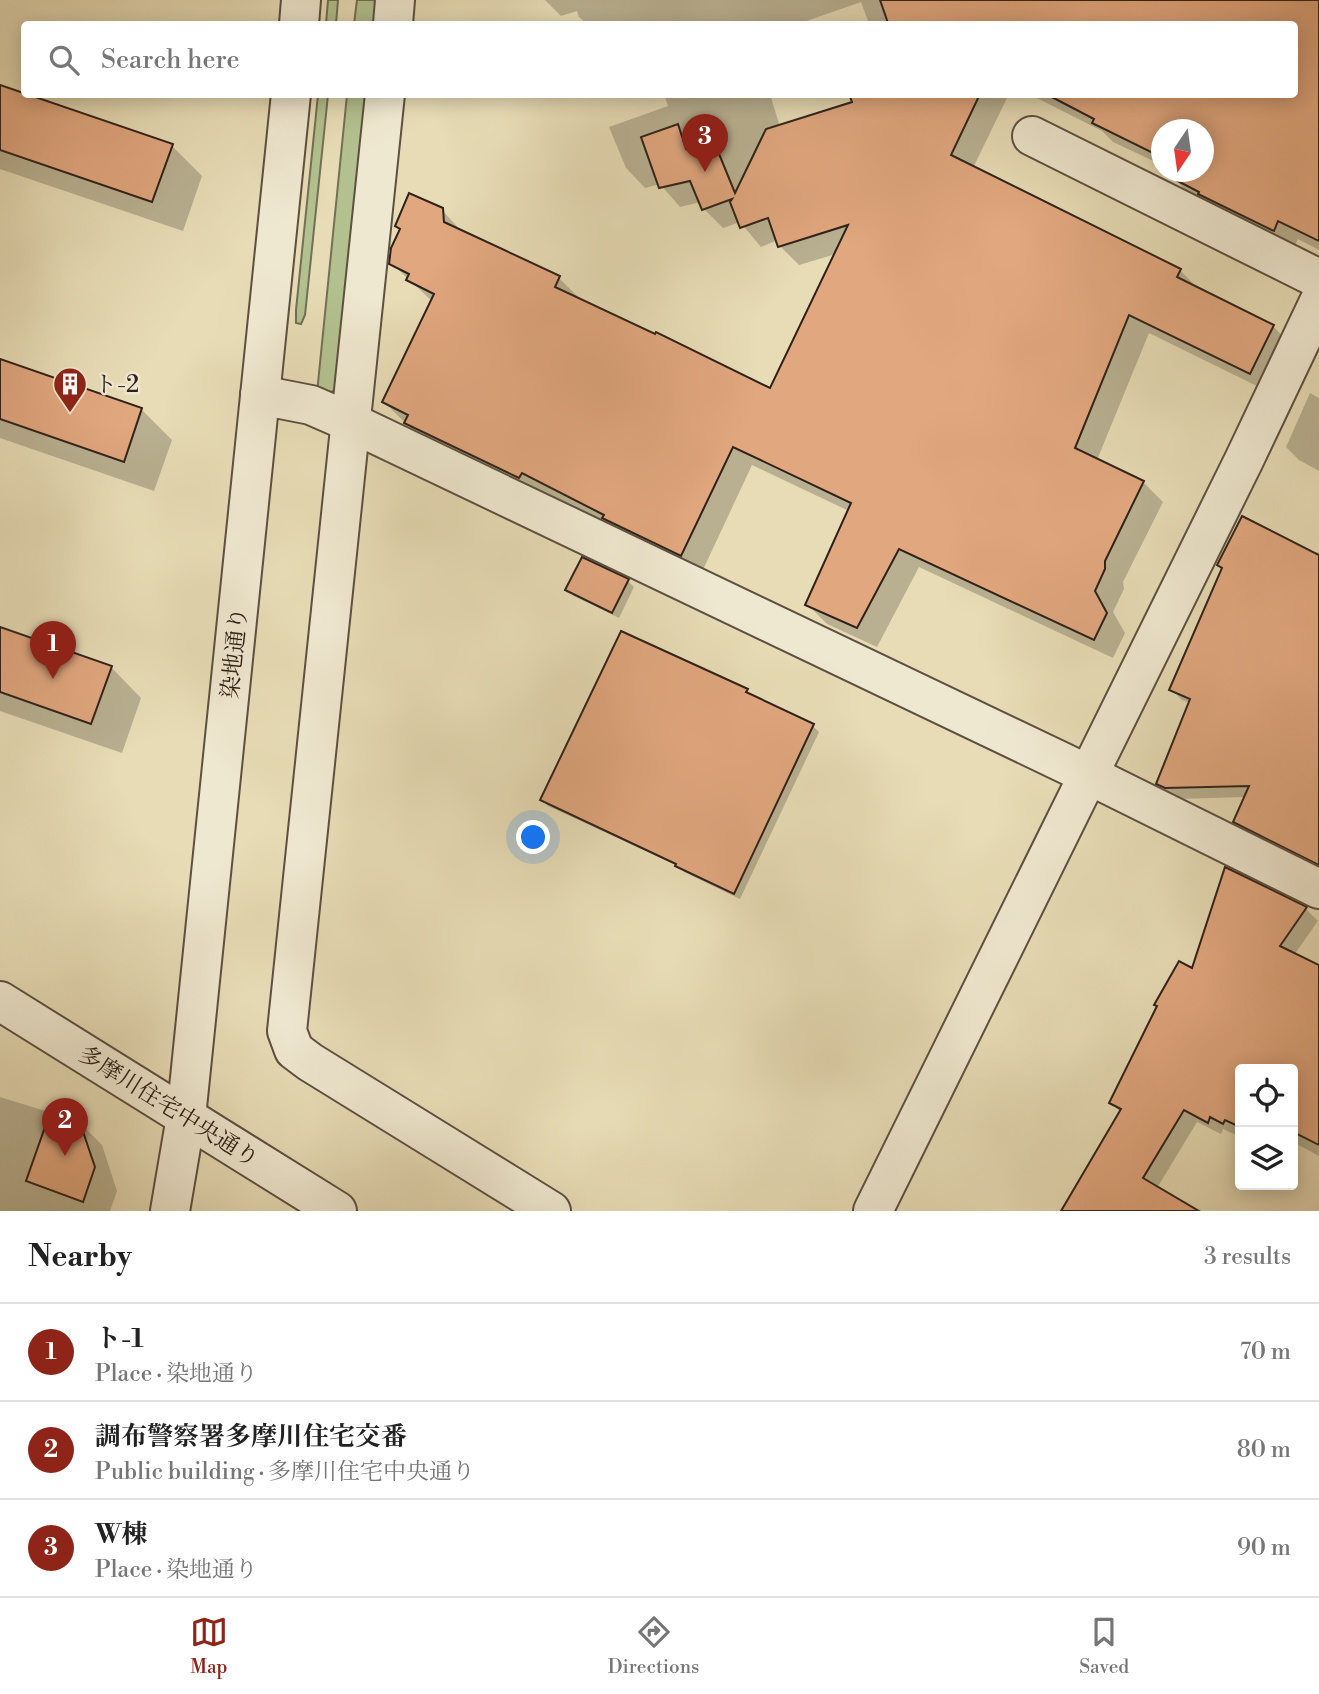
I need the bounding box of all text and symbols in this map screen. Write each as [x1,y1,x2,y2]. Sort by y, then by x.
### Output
search box [21,21,1298,98]
icon: search [45,41,83,79]
text: Search here [101,44,240,76]
pin: 3 [682,114,728,172]
north arrow [1151,119,1214,182]
building icon: ト-2 [51,365,89,414]
place label: ト-2 [94,371,139,399]
street label: 染地通り [216,606,254,700]
pin: 1 [30,621,76,679]
your location [516,820,550,854]
street label: 多摩川住宅中央通り [73,1040,264,1174]
map controls [1235,1064,1298,1190]
button: locate [1235,1064,1298,1127]
pin: 2 [42,1098,88,1156]
button: layers [1235,1127,1298,1190]
text: Nearby [28,1238,132,1276]
text: 3 results [1204,1243,1291,1271]
text: ト-1 [95,1323,144,1355]
text: 1 [45,1338,57,1366]
text: 70 m [1240,1338,1291,1366]
text: Place · 染地通り [95,1360,258,1388]
text: 調布警察署多摩川住宅交番 [95,1421,407,1453]
text: 2 [44,1436,58,1464]
text: 80 m [1237,1436,1291,1464]
text: Public building · 多摩川住宅中央通り [95,1458,475,1486]
text: W棟 [95,1519,148,1551]
text: 3 [44,1534,58,1562]
text: 90 m [1237,1534,1291,1562]
text: Place · 染地通り [95,1556,258,1584]
tab: Map [190,1613,228,1679]
tab: Directions [608,1613,699,1679]
tab: Saved [1079,1613,1129,1679]

